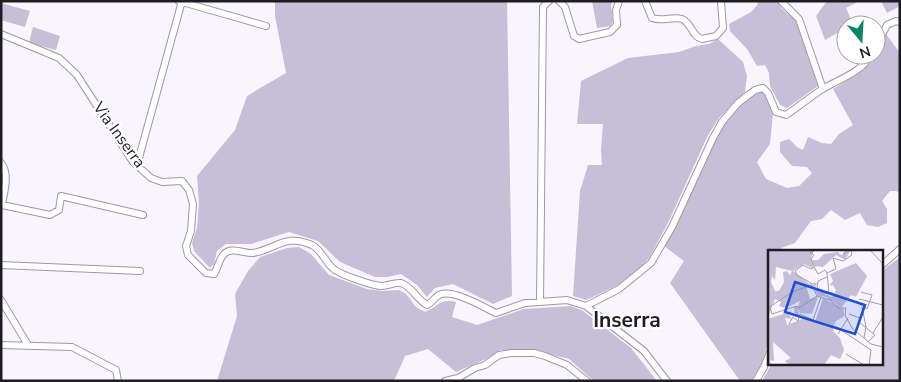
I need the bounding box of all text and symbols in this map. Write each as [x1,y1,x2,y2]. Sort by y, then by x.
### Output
north arrow [836,15,886,65]
text: N [857,41,873,63]
street label: Via Inserra [87,97,150,172]
inset map [768,250,884,364]
district label: Inserra [593,306,661,334]

